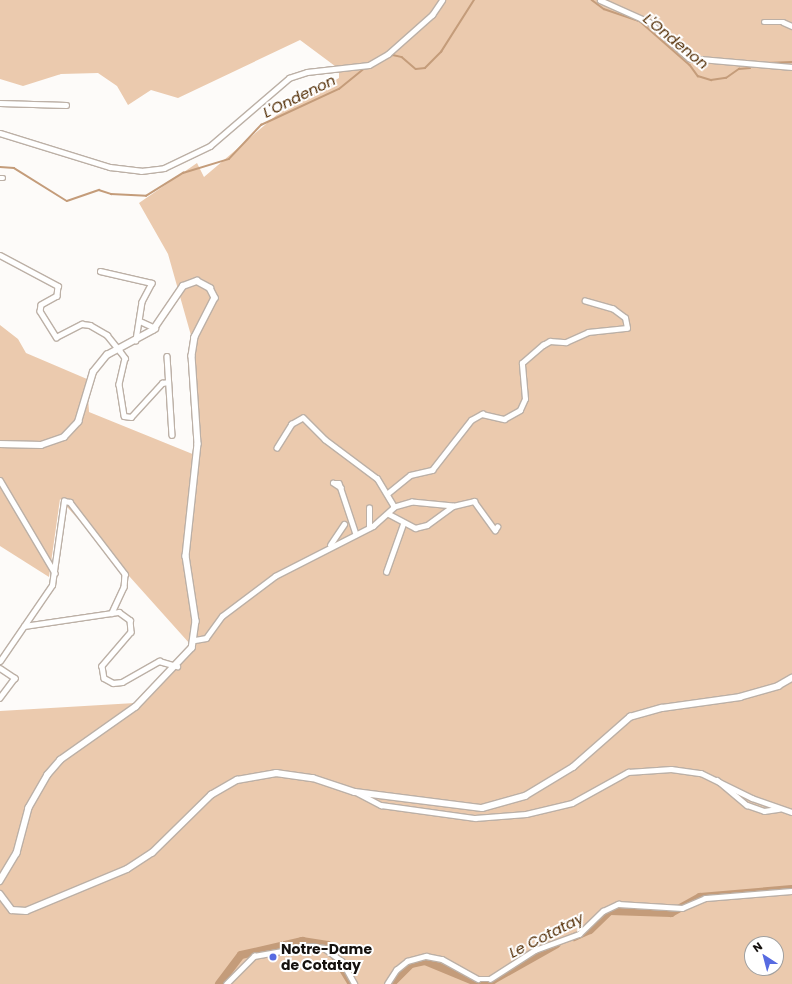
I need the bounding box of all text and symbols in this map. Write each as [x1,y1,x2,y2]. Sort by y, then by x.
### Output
water label: L'Ondenon [640,9,712,73]
water label: L'Ondenon [260,71,338,121]
water label: Le Cotatay [506,909,586,961]
north arrow [744,936,784,976]
text: N [749,938,766,956]
place label: Notre-Dame de Cotatay [281,941,372,974]
marker: Notre-Dame de Cotatay [268,952,278,962]

